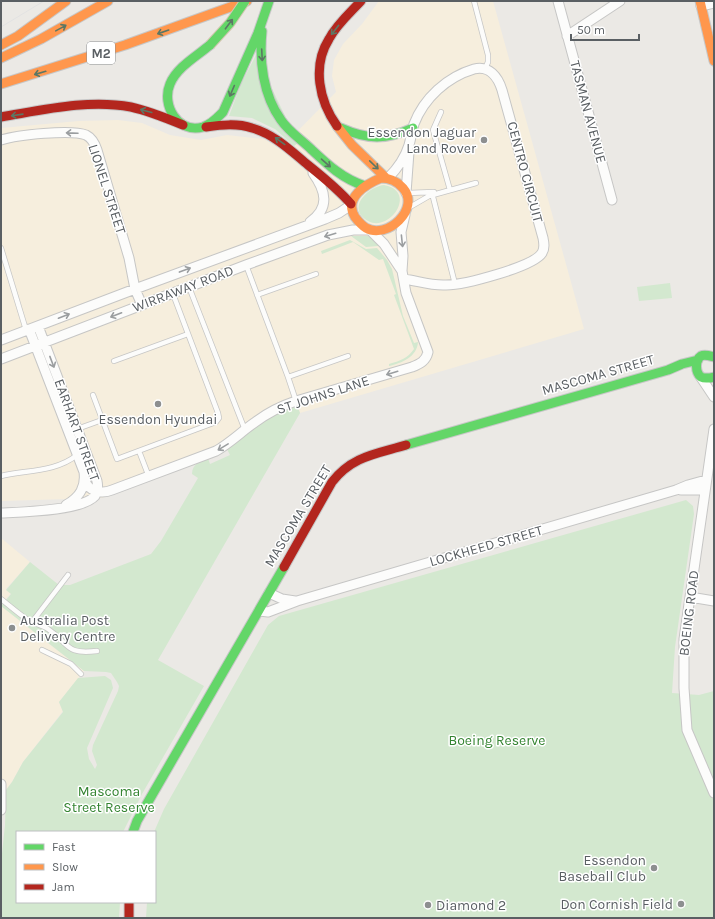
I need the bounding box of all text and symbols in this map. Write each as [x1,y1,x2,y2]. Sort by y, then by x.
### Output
scale bar [571,16,639,42]
one-way arrow [224,19,233,30]
one-way arrow [55,23,67,31]
text: 50 m [577,23,605,37]
one-way arrow [331,25,340,36]
one-way arrow [157,29,170,36]
road number: M2 [87,42,115,64]
one-way arrow [259,48,266,61]
street label: TASMAN AVENUE [566,59,610,165]
one-way arrow [34,70,47,77]
one-way arrow [227,84,235,96]
one-way arrow [140,107,153,114]
one-way arrow [11,111,24,119]
street label: CENTRO CIRCUIT [503,120,547,224]
place label: Essendon Jaguar Land Rover [368,124,477,157]
one-way arrow [66,130,79,137]
marker: Essendon Jaguar Land Rover [479,135,489,145]
one-way arrow [274,137,285,146]
street label: LIONEL STREET [84,142,130,236]
one-way arrow [320,158,331,167]
one-way arrow [369,160,379,170]
one-way arrow [323,232,336,239]
one-way arrow [398,234,406,247]
street label: WIRRAWAY ROAD [130,262,236,316]
one-way arrow [179,266,191,274]
one-way arrow [57,311,69,319]
one-way arrow [110,311,122,319]
street label: MASCOMA STREET [540,351,656,399]
one-way arrow [48,356,56,368]
one-way arrow [385,370,398,377]
street label: ST JOHNS LANE [275,372,371,418]
street label: EARHART STREET [51,377,103,483]
marker: Essendon Hyundai [153,399,163,409]
place label: Essendon Hyundai [99,411,217,428]
one-way arrow [217,443,229,451]
street label: MASCOMA STREET [261,462,335,570]
street label: LOCKHEED STREET [427,522,545,570]
street label: BOEING ROAD [675,569,703,657]
place label: Australia Post Delivery Centre [20,612,115,645]
marker: Australia Post Delivery Centre [7,623,17,633]
park label: Boeing Reserve [449,732,546,749]
park label: Mascoma Street Reserve [63,783,155,816]
legend [16,831,156,903]
text: Fast [52,840,76,854]
place label: Essendon Baseball Club [559,852,646,885]
text: Slow [52,860,78,874]
marker: Essendon Baseball Club [649,863,659,873]
text: Jam [52,880,75,894]
place label: Don Cornish Field [560,896,673,913]
place label: Diamond 2 [436,897,506,914]
marker: Don Cornish Field [676,899,686,909]
marker: Diamond 2 [423,900,433,910]

